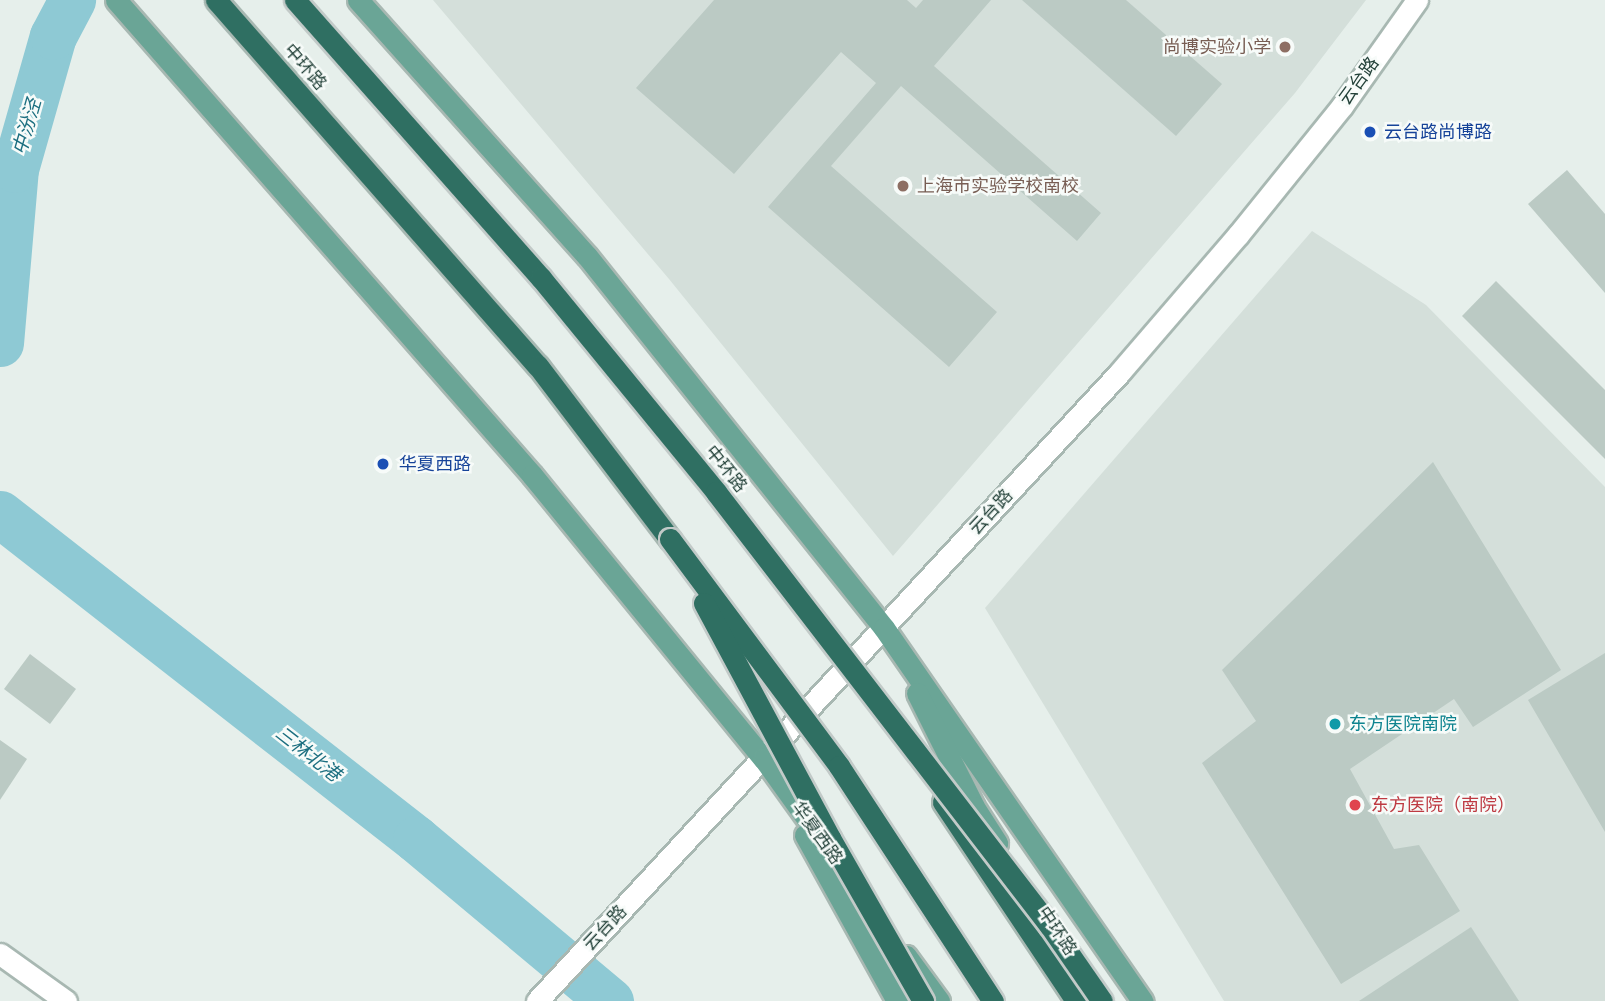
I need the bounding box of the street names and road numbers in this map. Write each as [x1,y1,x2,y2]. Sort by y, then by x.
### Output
street label: 中环路 [279,40,331,94]
street label: 云台路 [1334,53,1384,109]
street label: 中环路 [701,441,751,497]
street label: 云台路 [965,485,1017,539]
street label: 华夏西路 [787,798,847,868]
street label: 云台路 [579,901,631,955]
street label: 中环路 [1033,903,1081,959]

